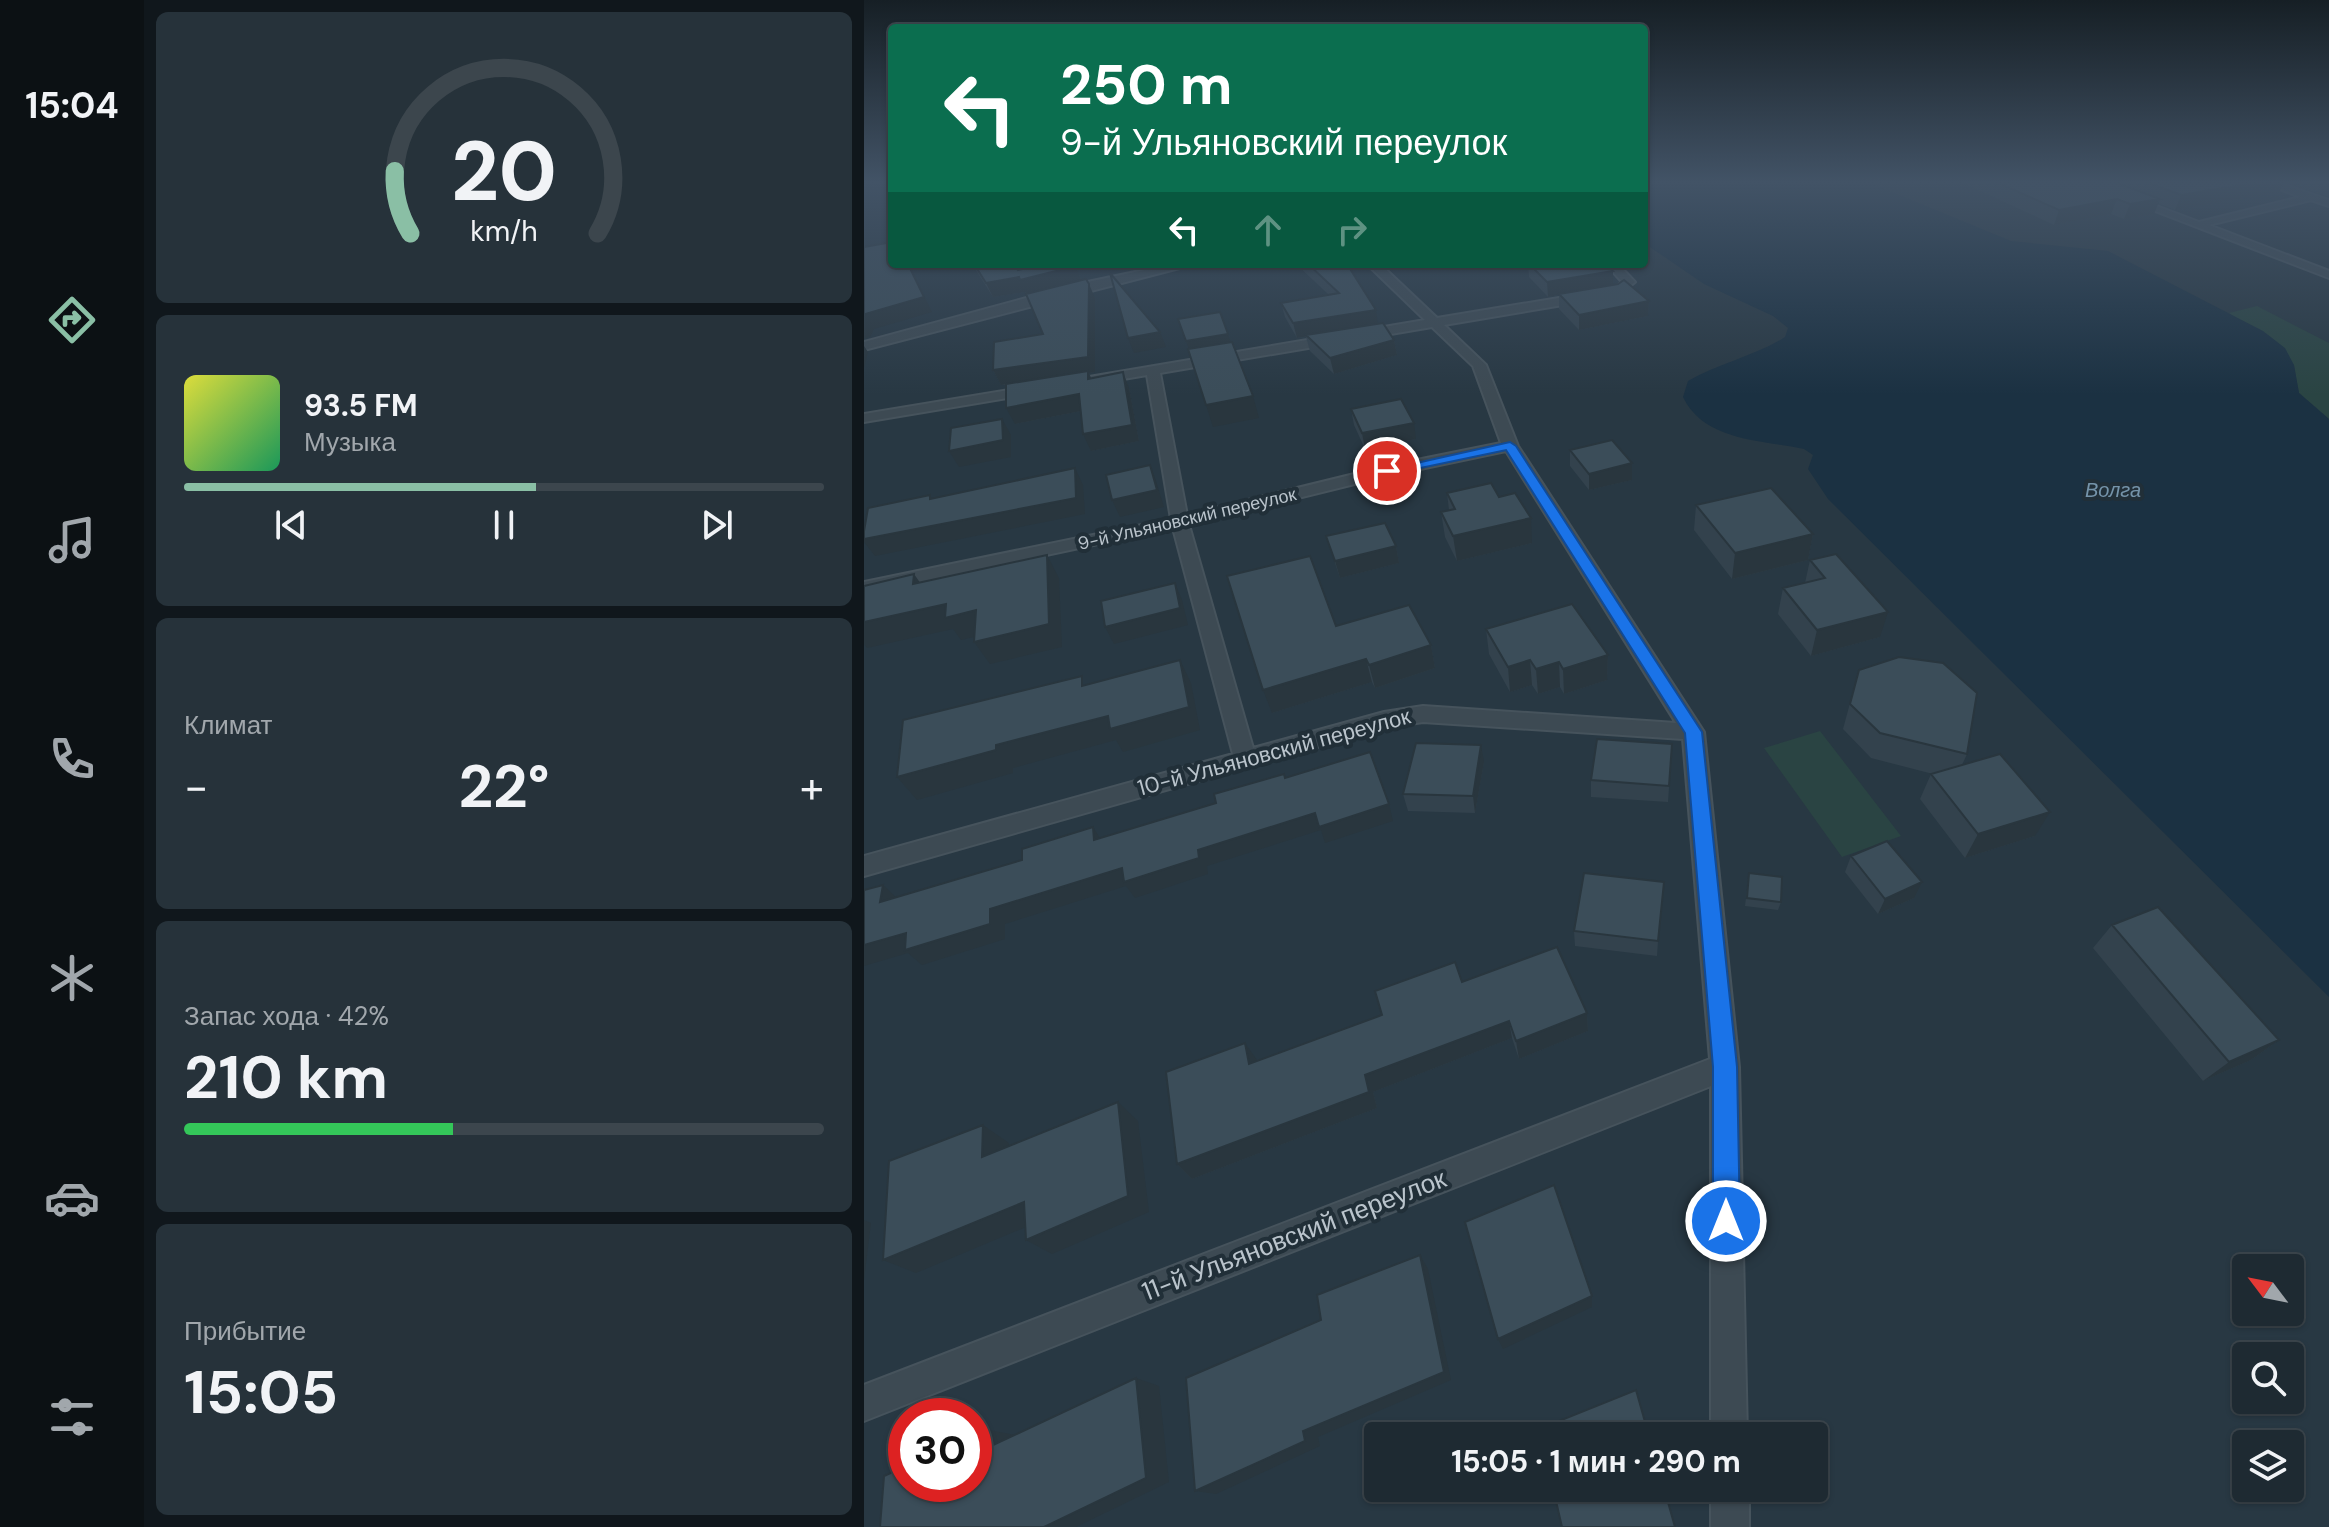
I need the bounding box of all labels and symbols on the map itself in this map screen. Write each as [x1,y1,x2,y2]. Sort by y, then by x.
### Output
pin [1353,437,1421,505]
water label: Волга [2085,477,2141,503]
street label: 9-й Ульяновский переулок [1075,482,1299,556]
street label: 10-й Ульяновский переулок [1134,701,1414,802]
street label: 11-й Ульяновский переулок [1137,1161,1451,1309]
position arrow [1684,1179,1768,1263]
north arrow [2232,1254,2304,1326]
speed limit sign: 30 [888,1398,992,1502]

